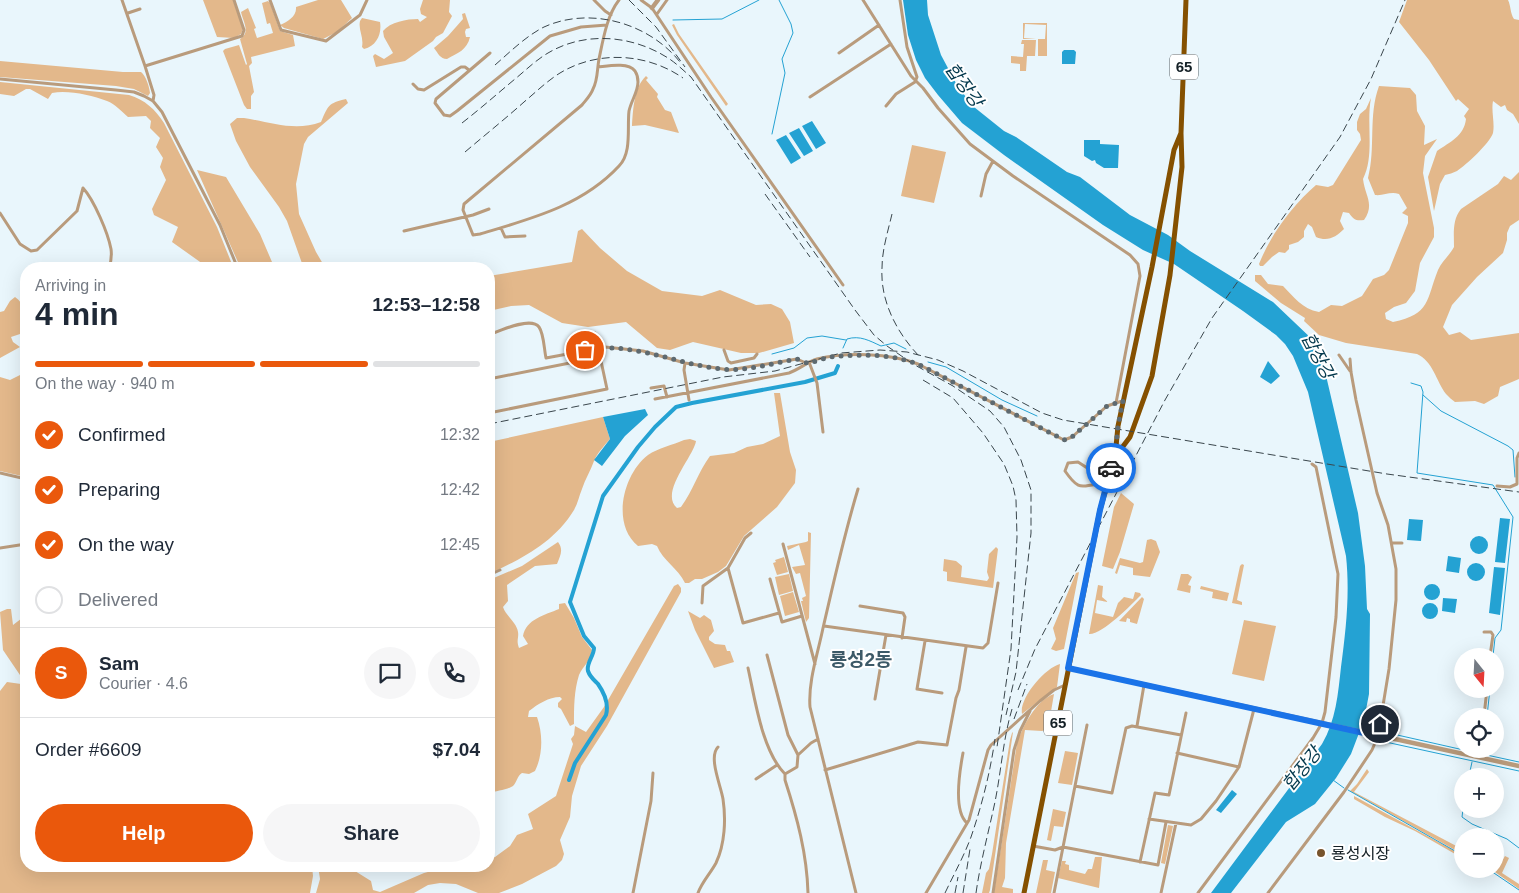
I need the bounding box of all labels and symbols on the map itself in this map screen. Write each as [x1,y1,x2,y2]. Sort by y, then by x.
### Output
road number: 65 [1170,54,1198,80]
water label: 합장강 [941,59,988,113]
pin [564,329,606,371]
water label: 합장강 [1298,329,1340,385]
courier [1086,443,1136,493]
north arrow [1454,648,1504,698]
district label: 룡성2동 [829,649,893,670]
pin [1359,703,1401,745]
road number: 65 [1044,710,1072,736]
water label: 합장강 [1279,742,1327,795]
place label: 룡성시장 [1331,845,1390,862]
marker: 룡성시장 [1315,847,1327,859]

